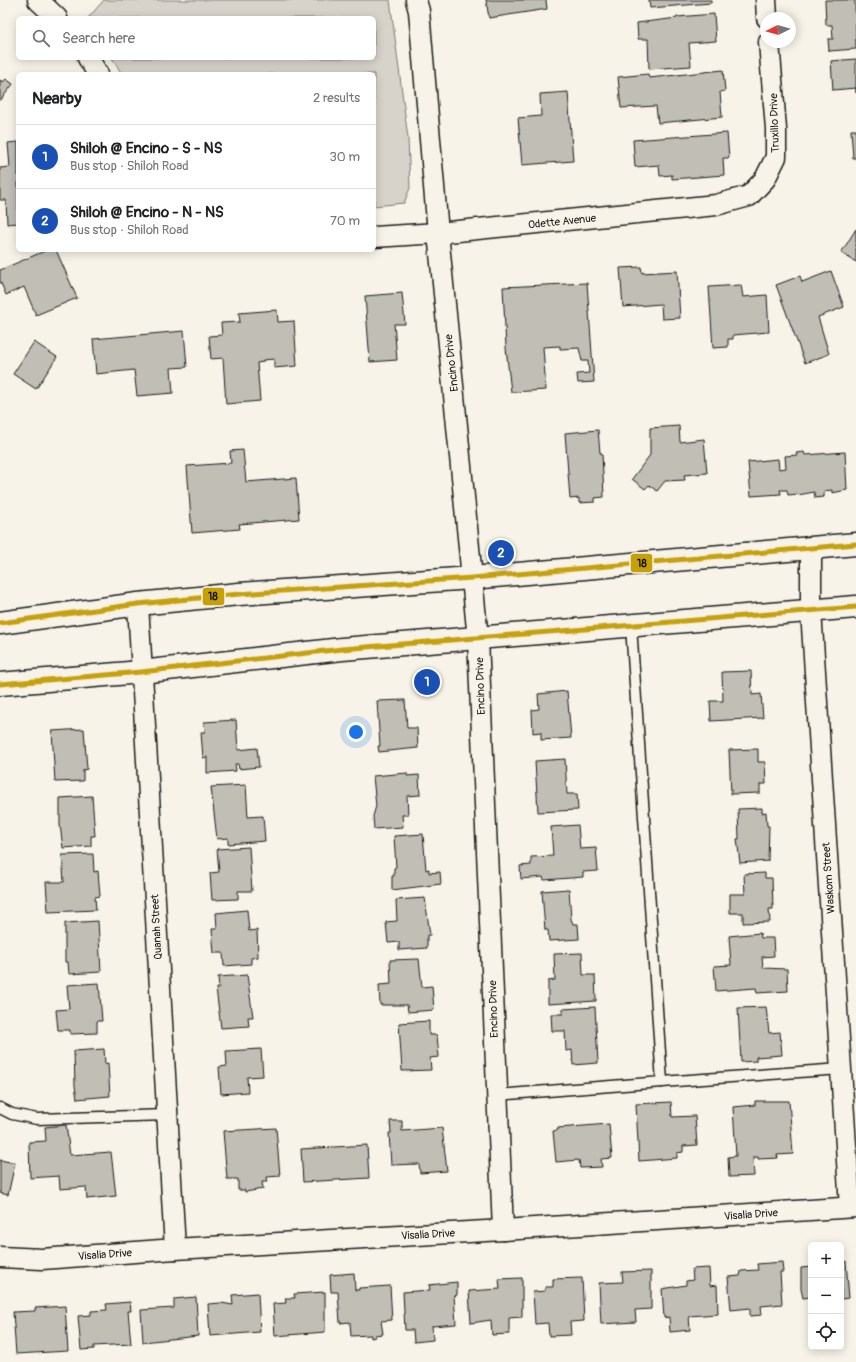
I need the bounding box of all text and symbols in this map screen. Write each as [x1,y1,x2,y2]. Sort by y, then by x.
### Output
north arrow [760,12,796,48]
search box [16,16,376,60]
icon: search [30,27,52,49]
text: Search here [62,29,135,48]
text: Nearby [32,88,81,109]
text: 2 results [313,90,360,106]
street label: Truxillo Drive [767,92,782,153]
text: Shiloh @ Encino - S - NS [70,139,222,158]
text: 1 [42,149,48,165]
text: 30 m [330,149,360,165]
text: Bus stop · Shiloh Road [70,158,189,174]
text: Shiloh @ Encino - N - NS [70,203,224,222]
street label: Odette Avenue [527,211,597,232]
text: 2 [41,213,49,229]
text: 70 m [330,213,360,229]
text: Bus stop · Shiloh Road [70,222,189,238]
street label: Encino Drive [442,333,461,392]
pin: 2 [488,538,514,568]
line badge: 18 [630,553,653,573]
text: 18 [637,557,647,570]
line badge: 18 [202,587,225,606]
text: 18 [208,590,218,603]
street label: Encino Drive [473,656,488,715]
pin: 1 [414,667,440,697]
your location [346,722,366,742]
street label: Waskom Street [819,841,837,914]
street label: Quanah Street [148,893,165,960]
street label: Encino Drive [486,979,501,1038]
street label: Visalia Drive [724,1206,779,1223]
street label: Visalia Drive [401,1227,456,1242]
map controls [808,1242,844,1350]
button: + [808,1242,844,1278]
street label: Visalia Drive [78,1246,133,1263]
button: − [808,1278,844,1314]
button: locate [808,1314,844,1350]

